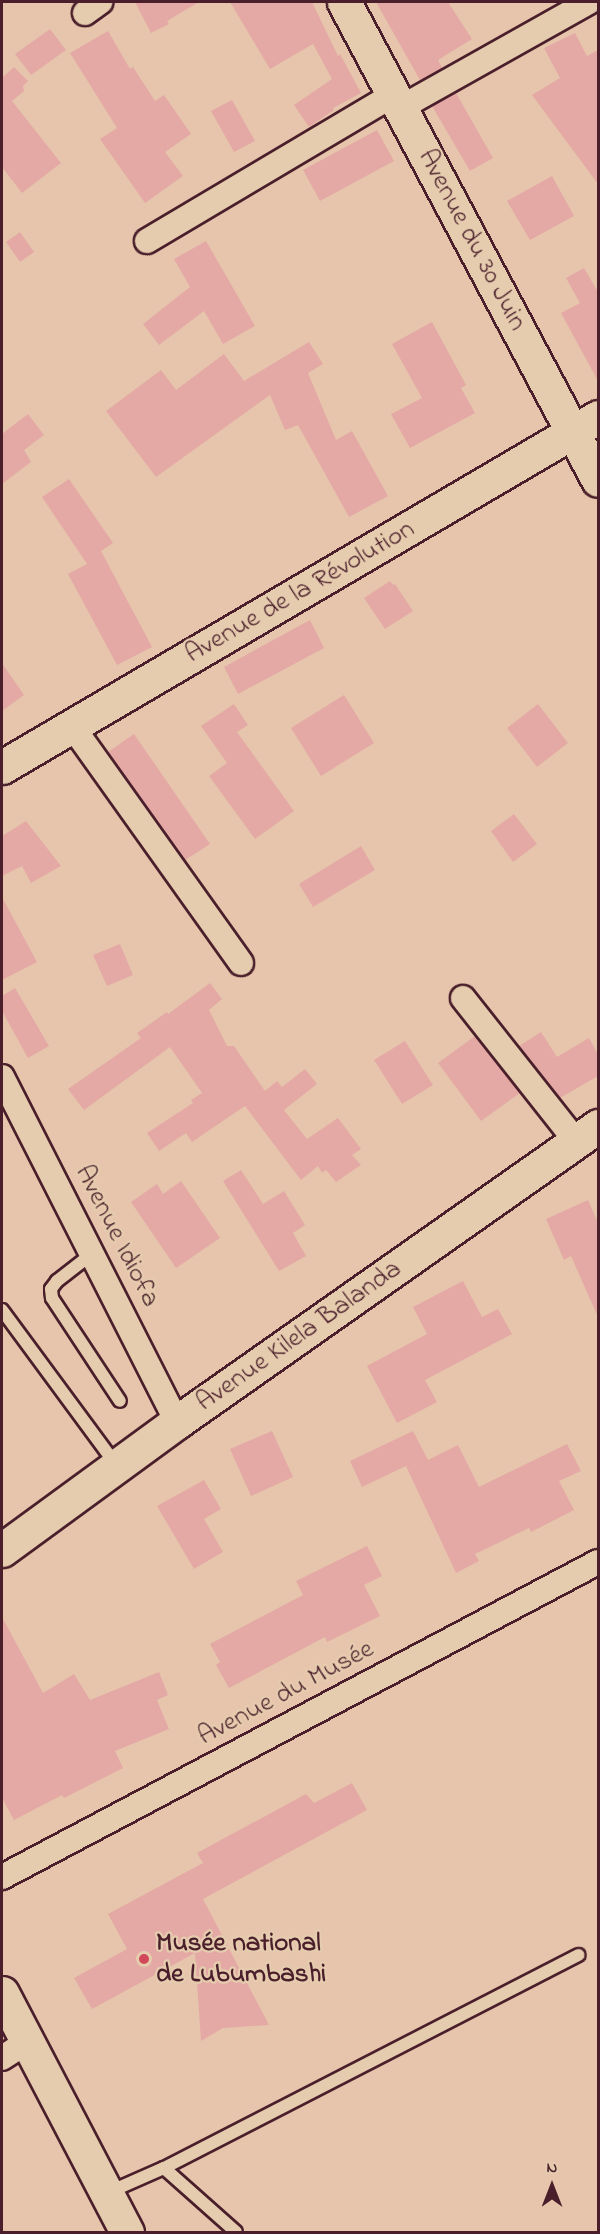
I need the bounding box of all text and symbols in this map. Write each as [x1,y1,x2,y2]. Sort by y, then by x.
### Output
street label: Avenue du 30 Juin [411,144,533,336]
street label: Avenue de la Révolution [180,513,420,671]
street label: Avenue Idiofa [67,1160,167,1312]
street label: Avenue Kilela Balanda [190,1253,408,1419]
street label: Avenue du Musée [193,1633,379,1753]
place label: Musée national de Lubumbashi [156,1927,326,1990]
marker: Musée national de Lubumbashi [137,1952,151,1966]
north arrow [522,2156,582,2216]
text: N [547,2156,557,2180]

